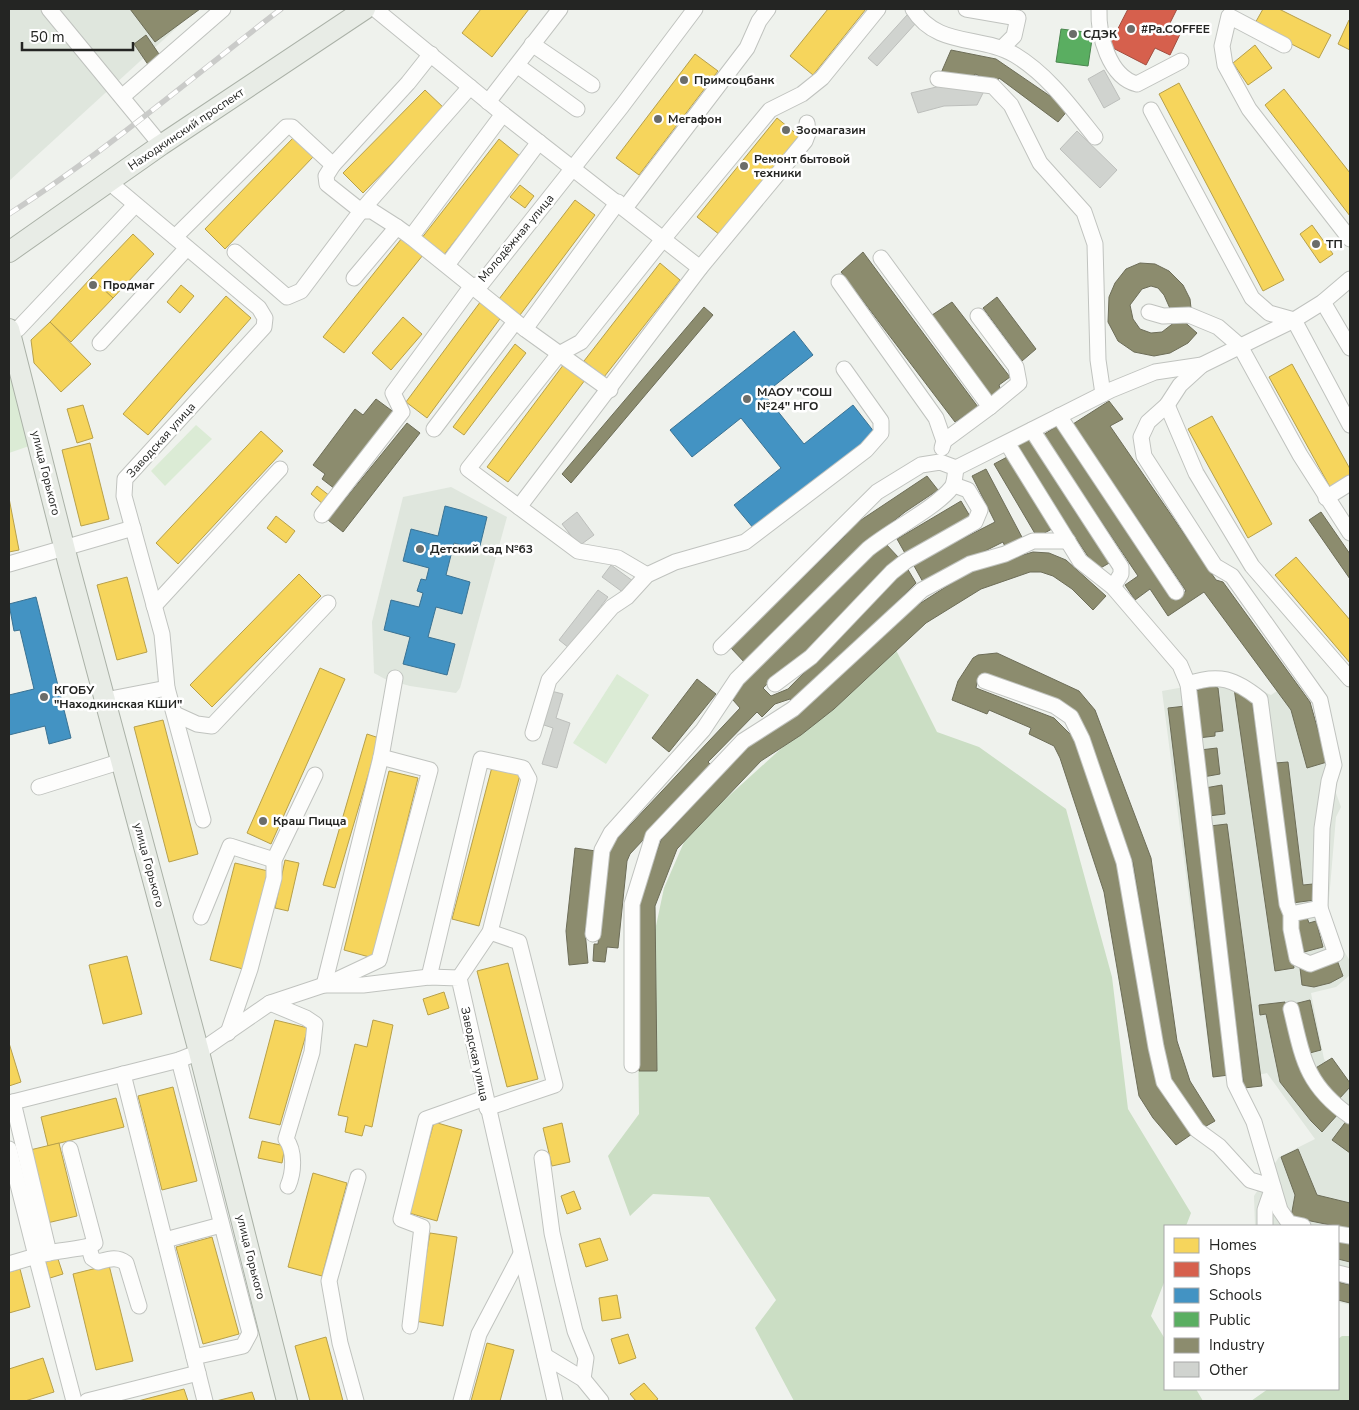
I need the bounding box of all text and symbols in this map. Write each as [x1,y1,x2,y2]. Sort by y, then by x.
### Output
scale bar [22,20,134,52]
place label: #Pa.COFFEE [1141,21,1210,37]
marker: #Pa.COFFEE [1125,23,1137,35]
place label: СДЭК [1083,26,1118,42]
text: 50 m [30,27,65,47]
marker: СДЭК [1067,28,1079,40]
place label: Примсоцбанк [694,72,775,88]
marker: Примсоцбанк [678,74,690,86]
street label: Находкинский проспект [125,84,248,174]
place label: Мегафон [668,111,722,127]
marker: Мегафон [652,113,664,125]
place label: Зоомагазин [796,122,866,138]
marker: Зоомагазин [780,124,792,136]
place label: Ремонт бытовой техники [754,151,850,181]
marker: Ремонт бытовой техники [738,160,750,172]
street label: Молодёжная улица [474,191,558,285]
place label: ТП [1326,236,1343,252]
marker: ТП [1310,238,1322,250]
place label: Продмаг [103,277,155,293]
marker: Продмаг [87,279,99,291]
place label: МАОУ "СОШ №24" НГО [757,384,832,414]
marker: МАОУ "СОШ №24" НГО [741,393,753,405]
street label: Заводская улица [123,399,199,481]
street label: улица Горького [28,429,64,517]
place label: Детский сад №63 [430,541,533,557]
marker: Детский сад №63 [414,543,426,555]
place label: КГОБУ "Находкинская КШИ" [54,682,182,712]
marker: КГОБУ "Находкинская КШИ" [38,691,50,703]
place label: Краш Пицца [273,813,347,829]
marker: Краш Пицца [257,815,269,827]
street label: улица Горького [130,821,168,909]
street label: Заводская улица [457,1005,493,1103]
street label: улица Горького [233,1213,269,1301]
legend [1164,1225,1339,1390]
text: Homes [1209,1235,1257,1255]
text: Shops [1209,1260,1251,1280]
text: Schools [1209,1285,1262,1305]
text: Public [1209,1310,1250,1330]
text: Industry [1209,1335,1265,1355]
text: Other [1209,1360,1248,1380]

